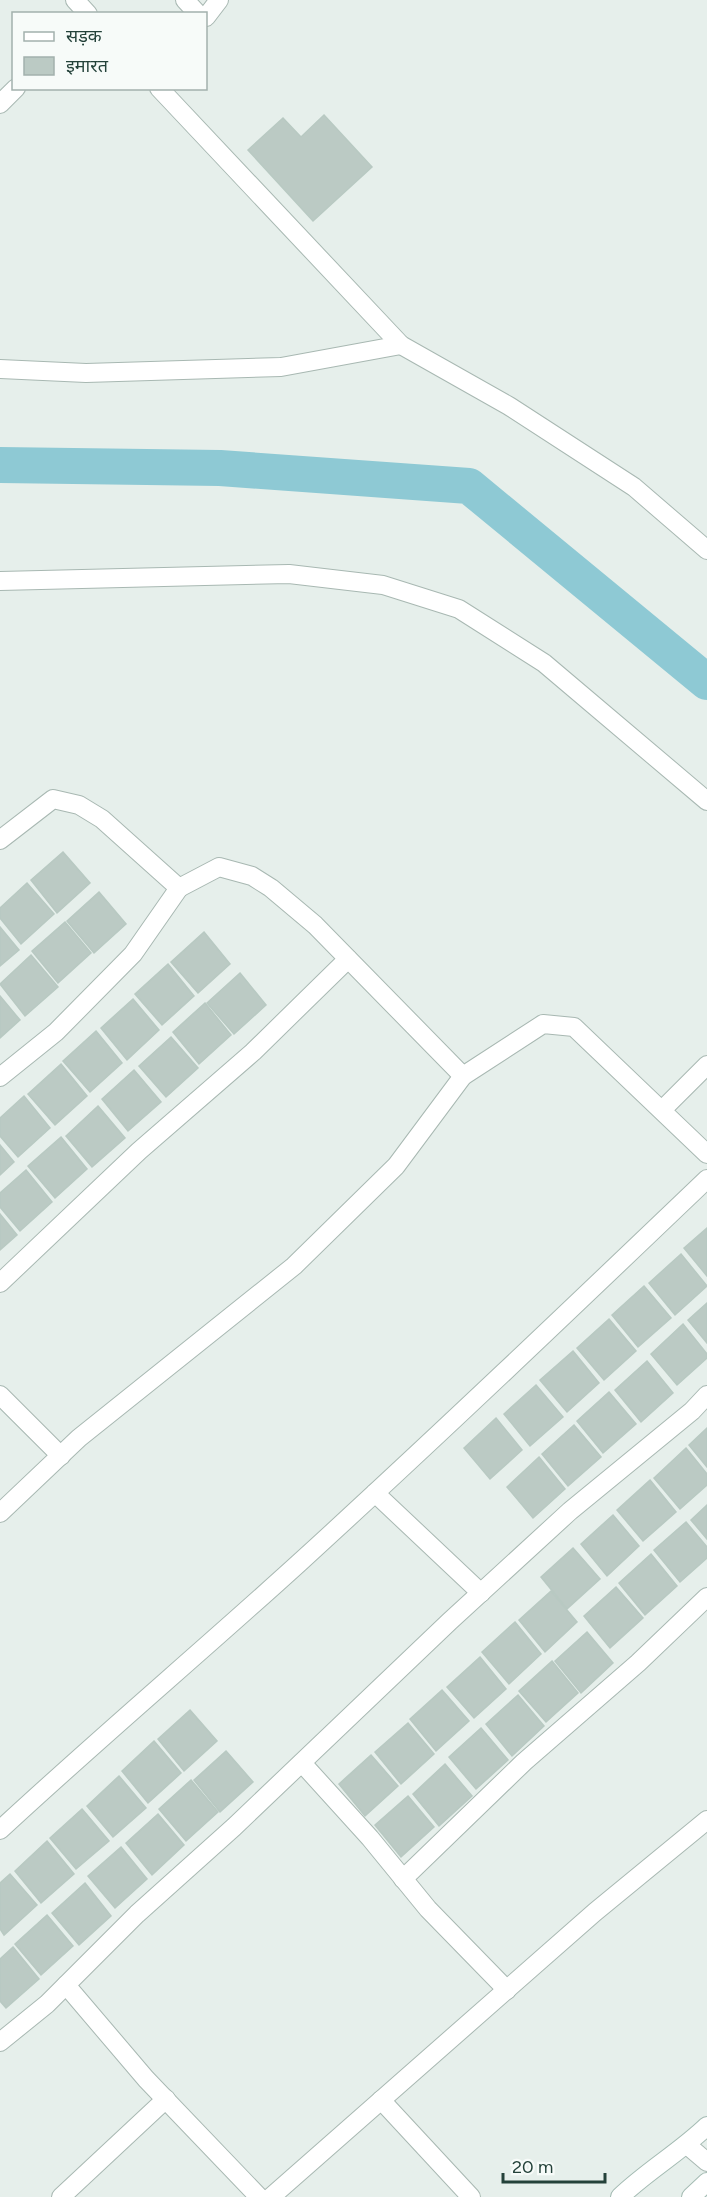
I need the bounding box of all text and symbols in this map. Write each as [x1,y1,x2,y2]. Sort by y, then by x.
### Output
legend [12,12,207,90]
text: सड़क [66,25,103,47]
text: इमारत [66,55,109,77]
scale bar [503,2146,605,2184]
text: 20 m [512,2156,553,2178]

